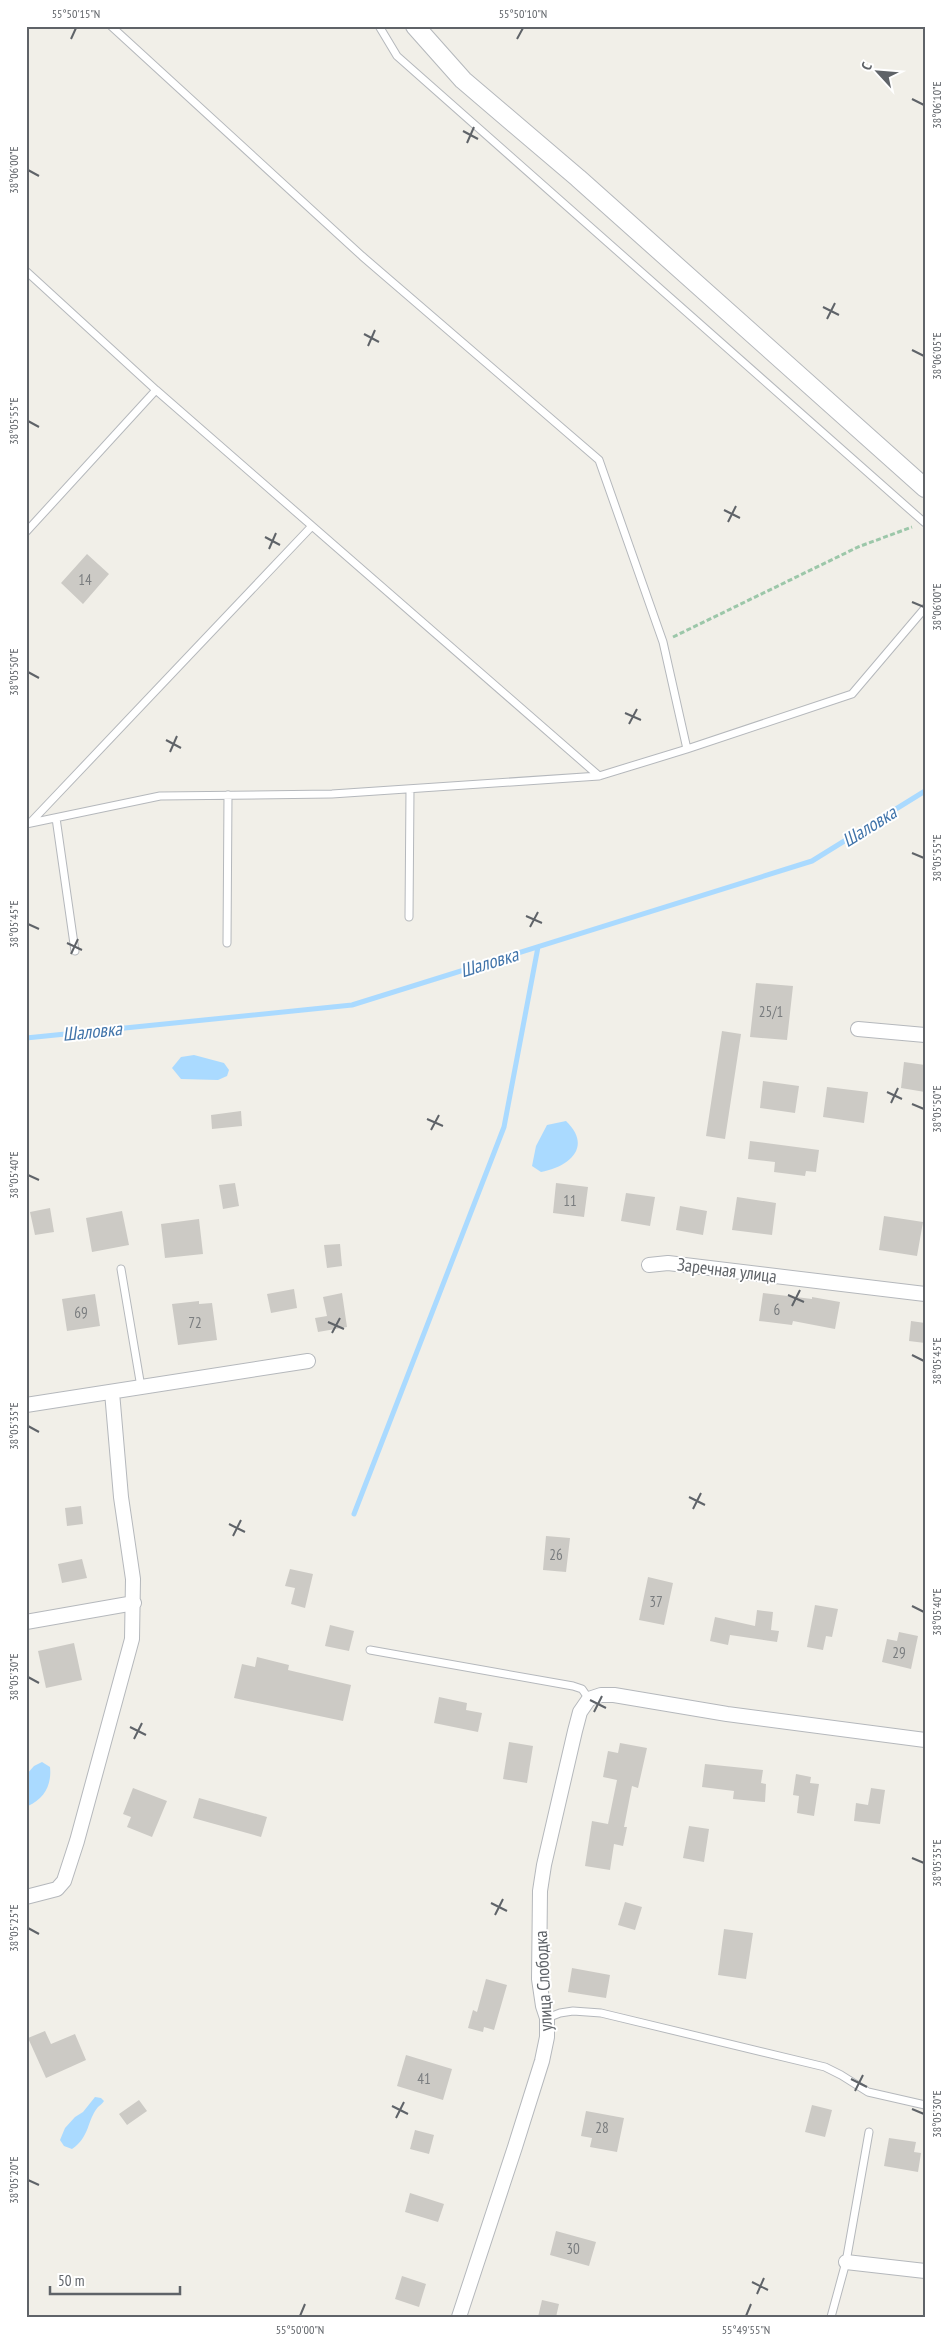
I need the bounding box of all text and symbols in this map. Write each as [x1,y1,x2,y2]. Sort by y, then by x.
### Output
text: 55°50'15"N [52,6,100,21]
text: 55°50'10"N [499,6,547,21]
north arrow [854,48,904,98]
text: С [857,59,876,73]
text: 38°06'10"E [929,81,944,129]
text: 38°06'00"E [6,146,21,194]
text: 38°06'05"E [929,332,944,380]
text: 38°05'55"E [6,397,21,445]
house number: 14 [78,570,92,589]
text: 38°06'00"E [929,583,944,631]
text: 38°05'50"E [6,648,21,696]
water label: Шаловка [837,799,902,852]
text: 38°05'55"E [929,834,944,882]
text: 38°05'45"E [6,900,21,948]
water label: Шаловка [457,941,522,982]
house number: 25/1 [759,1002,783,1021]
water label: Шаловка [61,1016,124,1046]
text: 38°05'50"E [929,1085,944,1133]
text: 38°05'40"E [6,1151,21,1199]
house number: 11 [563,1191,577,1210]
street label: Заречная улица [676,1252,778,1288]
house number: 6 [774,1300,781,1319]
house number: 69 [74,1303,88,1322]
house number: 72 [188,1313,202,1332]
text: 38°05'45"E [929,1337,944,1385]
text: 38°05'35"E [6,1402,21,1450]
house number: 26 [549,1545,563,1564]
text: 38°05'40"E [929,1588,944,1636]
house number: 37 [649,1592,663,1611]
house number: 29 [892,1643,906,1662]
text: 38°05'30"E [6,1653,21,1701]
text: 38°05'35"E [929,1839,944,1887]
text: 38°05'25"E [6,1904,21,1952]
street label: улица Слободка [529,1930,557,2032]
house number: 41 [417,2069,431,2088]
text: 38°05'30"E [929,2090,944,2138]
house number: 28 [595,2118,609,2137]
text: 38°05'20"E [6,2156,21,2204]
house number: 30 [566,2239,580,2258]
scale bar [50,2263,180,2295]
text: 50 m [58,2271,84,2290]
text: 55°50'00"N [276,2322,324,2337]
text: 55°49'55"N [722,2322,770,2337]

